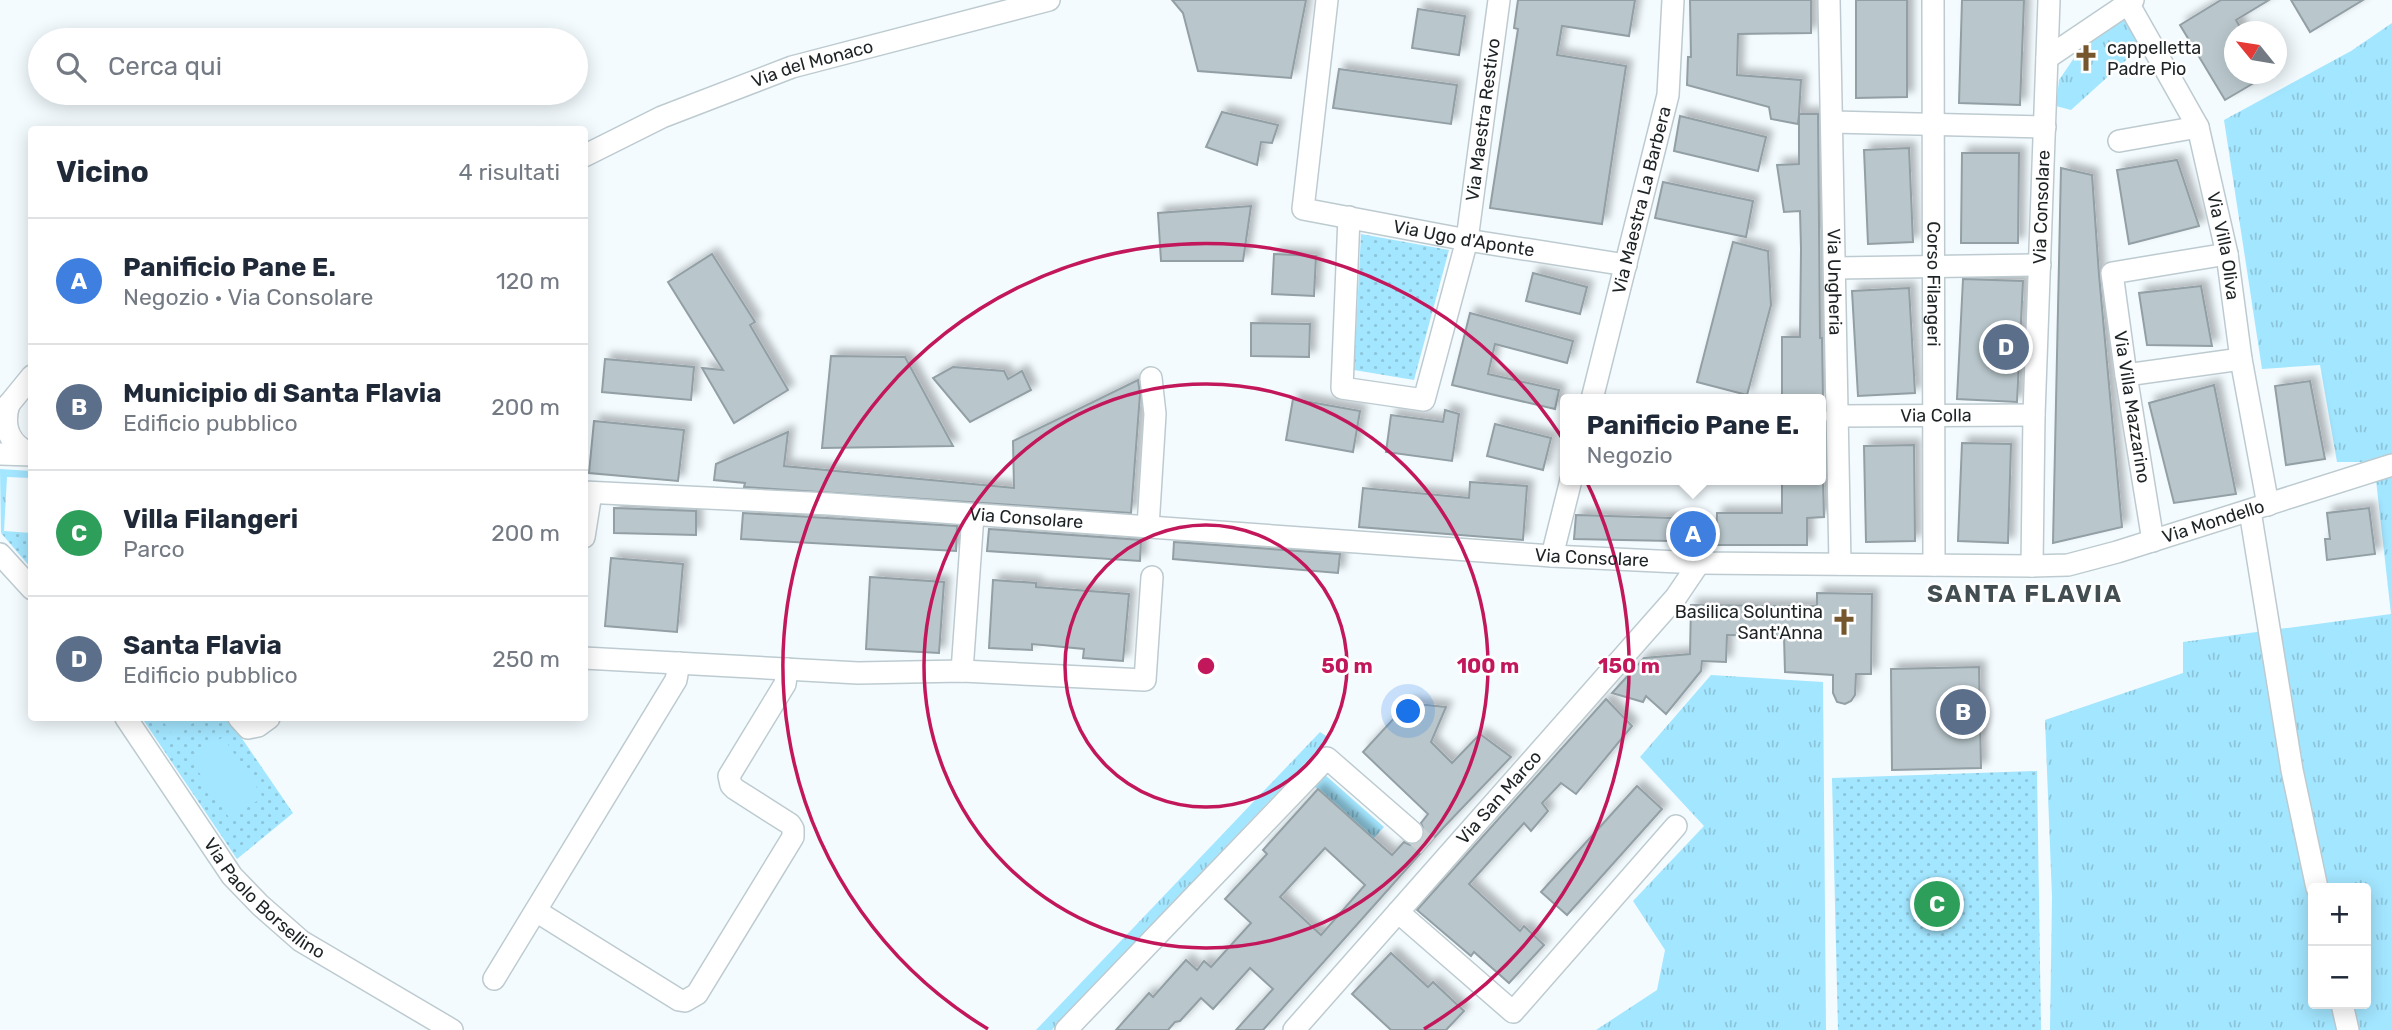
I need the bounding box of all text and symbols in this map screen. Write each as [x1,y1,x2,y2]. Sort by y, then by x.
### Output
north arrow [2224,21,2287,84]
search box [28,28,588,105]
street label: Via del Monaco [748,35,876,92]
street label: Via Maestra Restivo [1461,37,1505,203]
place label: cappelletta Padre Pio [2107,37,2201,80]
church icon: cappelletta Padre Pio [2071,43,2101,73]
icon: search [52,48,90,86]
text: Cerca qui [108,51,222,82]
street label: Via Maestra La Barbera [1608,104,1676,296]
street label: Via Consolare [2028,150,2055,265]
text: Vicino [56,154,149,190]
text: 4 risultati [458,158,560,186]
street label: Via Villa Oliva [2202,190,2244,301]
street label: Via Ugo d'Aponte [1391,215,1536,261]
street label: Corso Filangeri [1922,221,1945,347]
street label: Via Ungheria [1822,228,1847,336]
text: Panificio Pane E. [123,252,336,283]
text: A [71,267,87,295]
text: 120 m [496,267,560,295]
text: Negozio · Via Consolare [123,283,373,311]
pin: D [1983,321,2029,373]
street label: Via Villa Mazzarino [2109,329,2155,485]
text: Municipio di Santa Flavia [123,378,442,409]
text: B [71,393,87,421]
text: 200 m [491,393,560,421]
popup [1560,394,1826,485]
street label: Via Colla [1900,404,1972,427]
text: Edificio pubblico [123,409,298,437]
text: Panificio Pane E. [1587,410,1799,441]
text: Negozio [1587,441,1673,469]
street label: Via Mondello [2159,495,2267,548]
street label: Via Consolare [968,503,1084,533]
text: Villa Filangeri [123,504,298,535]
pin: A [1670,508,1716,560]
text: C [71,519,87,547]
text: 200 m [491,519,560,547]
text: Parco [123,535,185,563]
street label: Via Consolare [1534,544,1649,572]
district label: SANTA FLAVIA [1927,580,2123,608]
place label: Basilica Soluntina Sant'Anna [1675,601,1823,644]
church icon: Basilica Soluntina Sant'Anna [1829,607,1859,637]
text: Santa Flavia [123,630,282,661]
text: D [71,645,87,673]
text: 250 m [492,645,560,673]
text: 50 m [1321,653,1373,678]
text: 100 m [1457,653,1519,678]
text: 150 m [1598,653,1660,678]
centre of rings [1194,654,1218,678]
text: Edificio pubblico [123,661,298,689]
pin: B [1940,686,1986,738]
your location [1391,694,1425,728]
street label: Via San Marco [1452,746,1546,849]
street label: Via Paolo Borsellino [199,834,329,964]
pin: C [1914,878,1960,930]
map controls [2308,883,2371,1009]
button: + [2308,883,2371,946]
button: − [2308,946,2371,1009]

